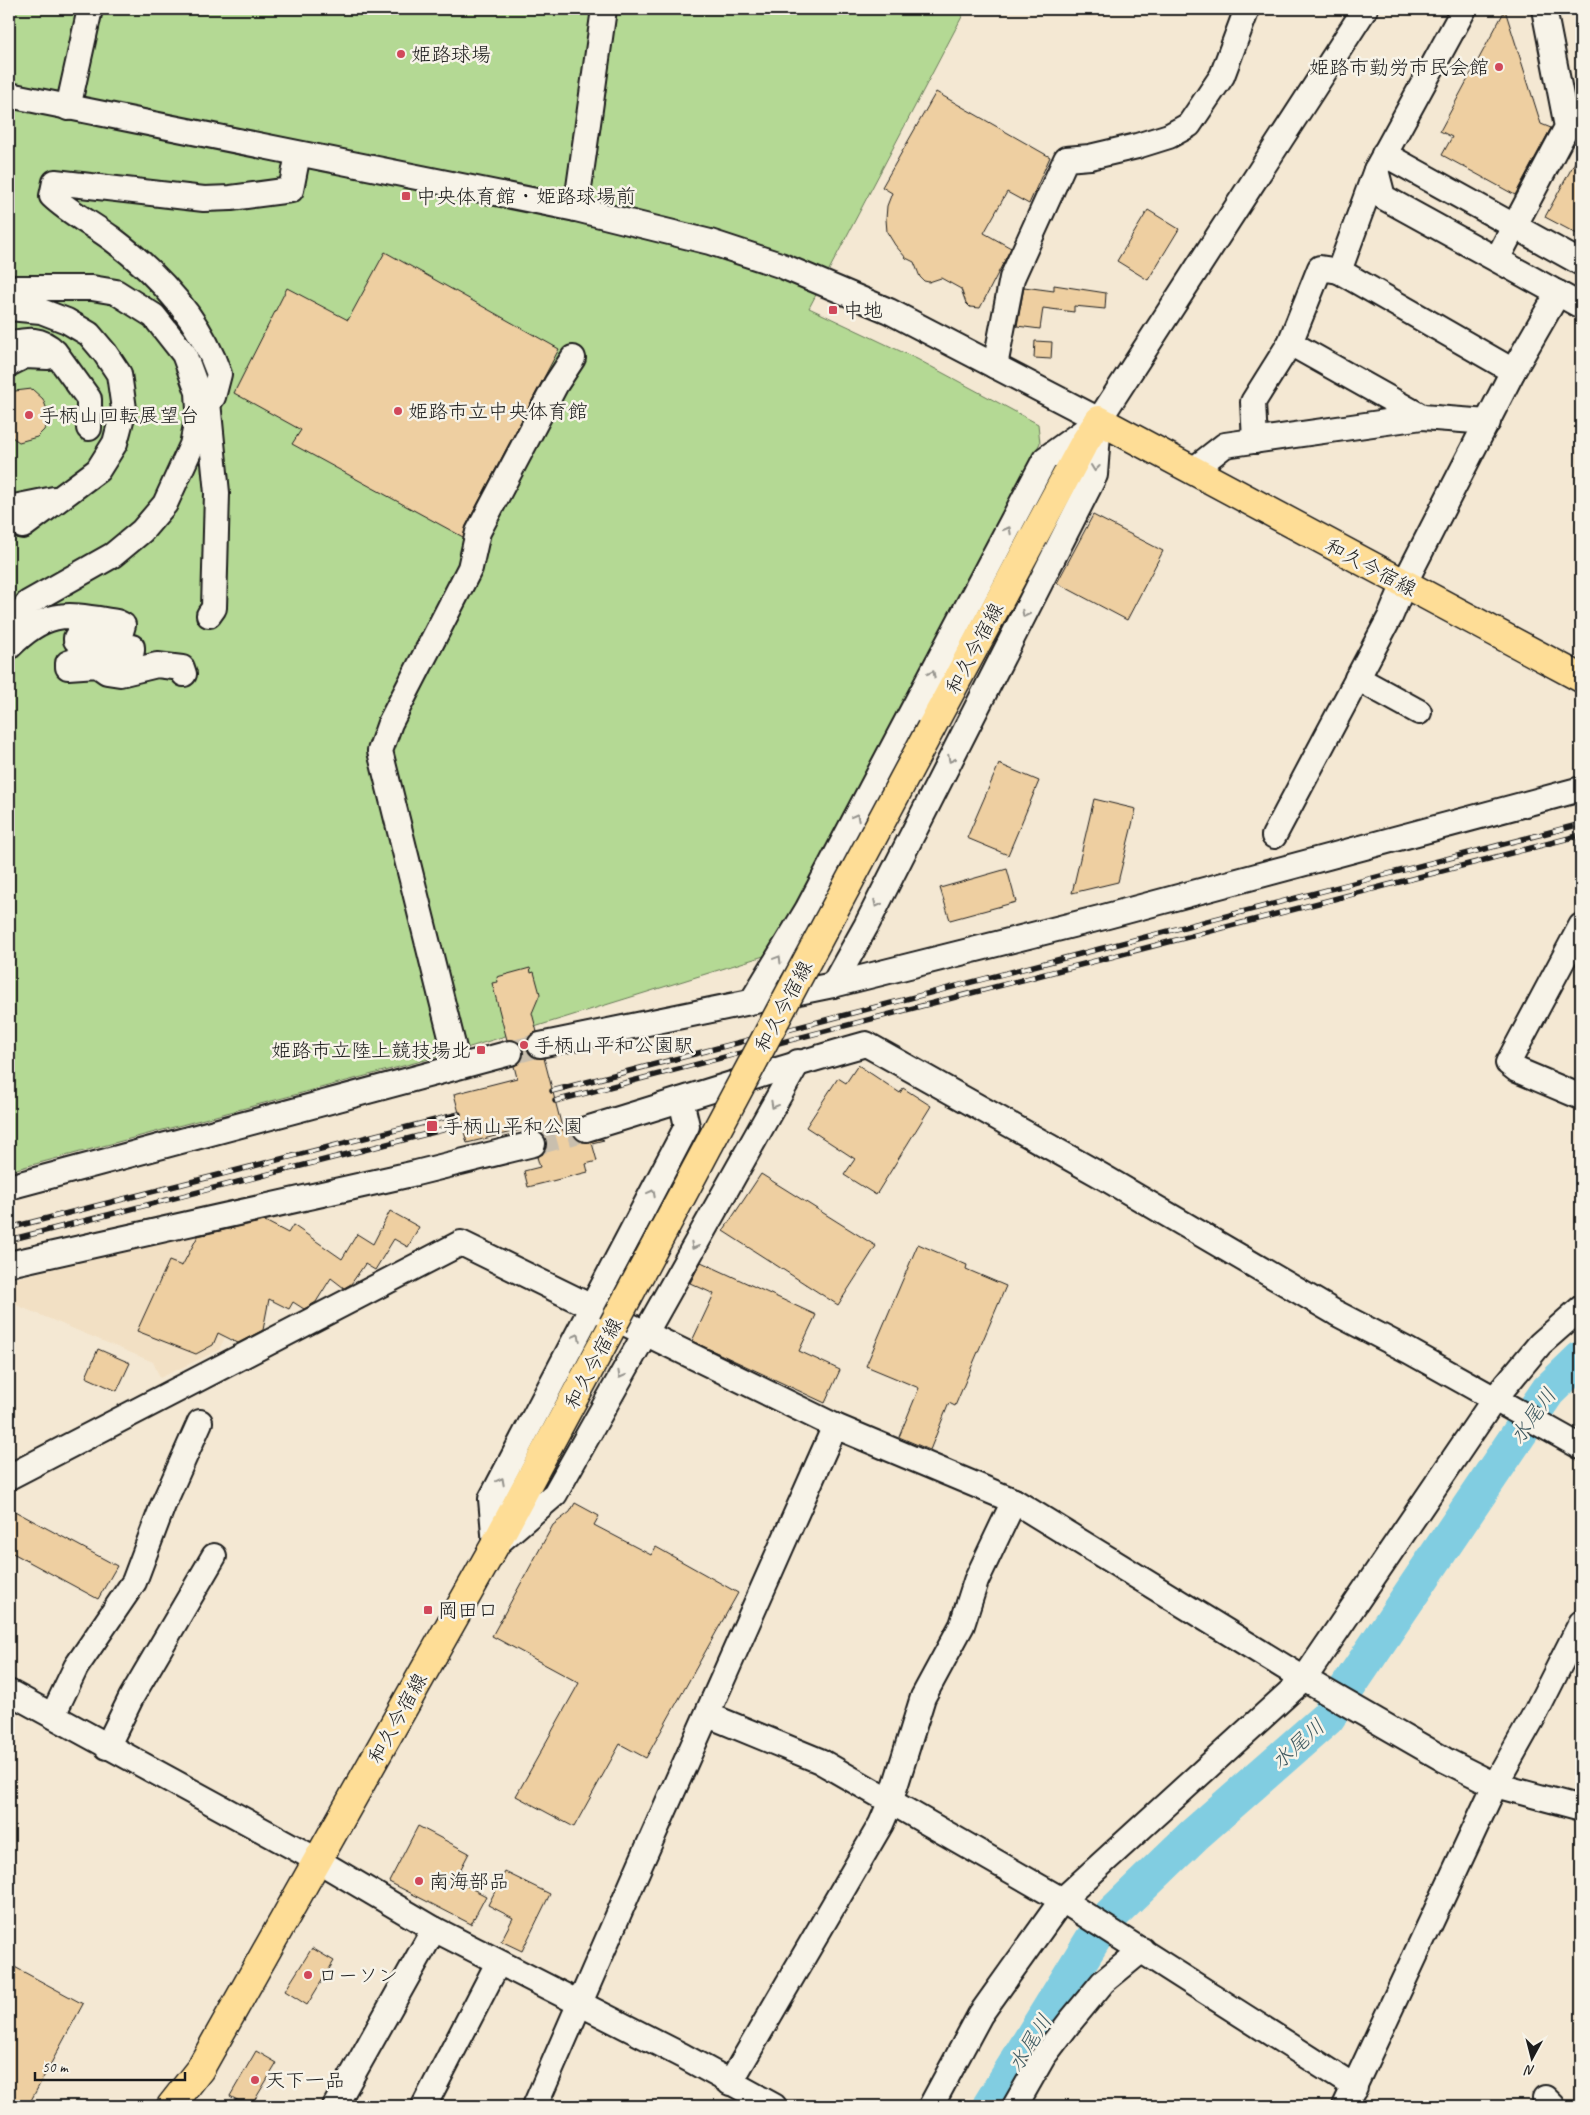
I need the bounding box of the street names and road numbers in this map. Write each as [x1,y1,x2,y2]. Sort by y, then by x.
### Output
street label: 和久今宿線 [1321,533,1421,602]
street label: 和久今宿線 [940,598,1009,698]
street label: 和久今宿線 [749,956,818,1056]
street label: 和久今宿線 [559,1313,628,1413]
street label: 和久今宿線 [362,1668,433,1768]

